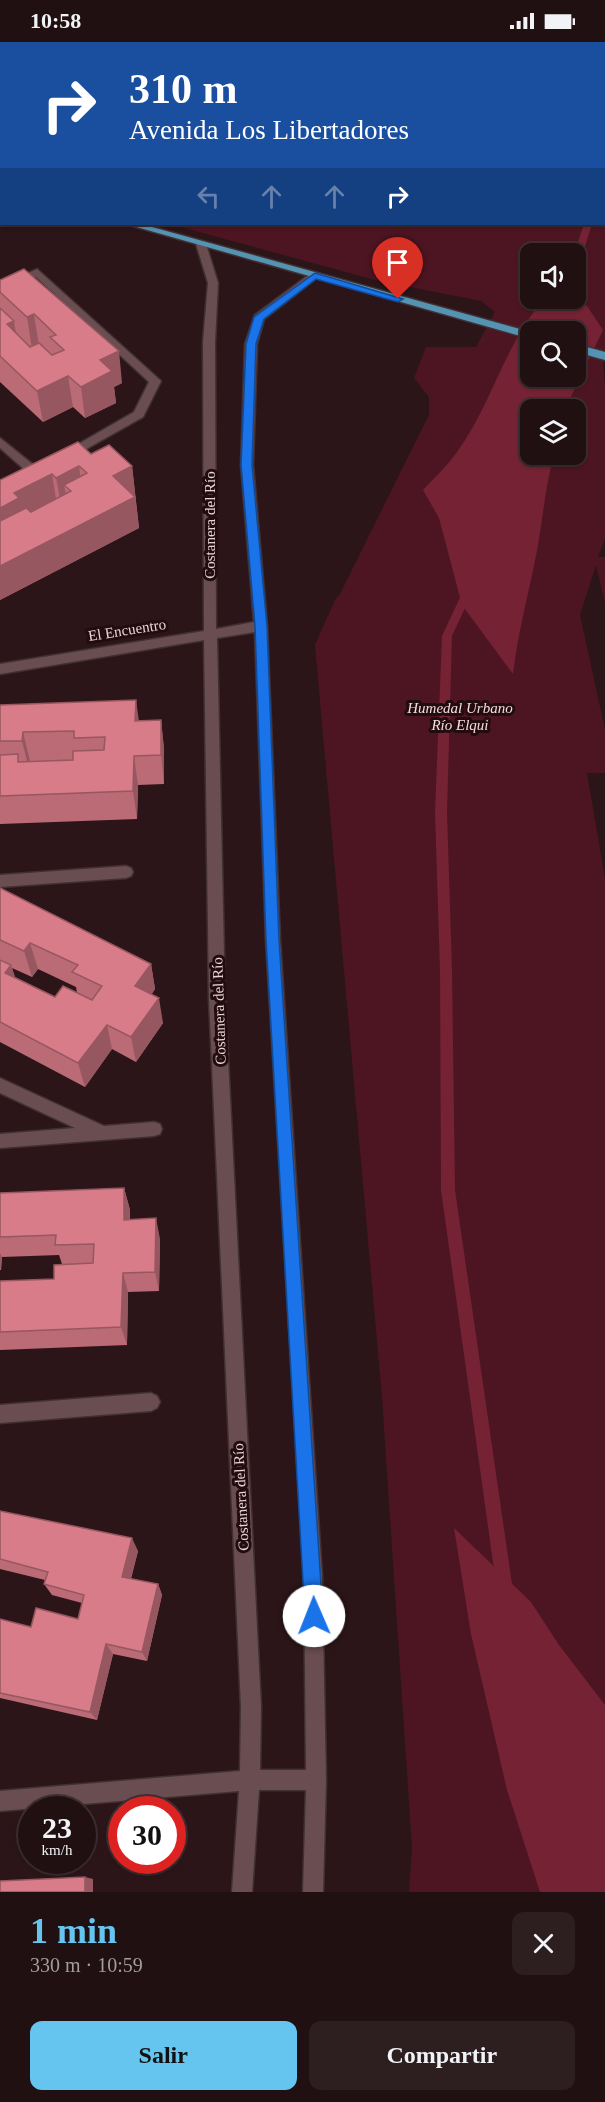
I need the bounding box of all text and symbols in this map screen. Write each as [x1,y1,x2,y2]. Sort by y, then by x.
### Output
text: 10:58 [30,8,81,33]
icon: right [30,66,108,144]
text: 310 m [129,66,238,112]
text: Avenida Los Libertadores [129,115,409,145]
icon: left [192,180,225,213]
icon: ahead [255,180,288,213]
icon: ahead [318,180,351,213]
icon: right [381,180,414,213]
pin [372,237,423,299]
map controls [520,243,586,465]
button: sound [520,243,586,309]
icon: arrive [381,246,414,279]
button: search [520,321,586,387]
button: layers [520,399,586,465]
street label: Costanera del Río [202,471,218,579]
street label: El Encuentro [87,616,167,644]
park label: Humedal Urbano Río Elqui [406,700,513,733]
street label: Costanera del Río [209,957,229,1065]
street label: Costanera del Río [230,1443,252,1551]
position arrow [282,1584,346,1648]
speed limit sign: 30 [108,1796,186,1874]
text: 23 [42,1811,72,1844]
text: km/h [42,1842,72,1858]
text: 1 min [30,1911,117,1951]
button: close [512,1912,575,1975]
text: 330 m · 10:59 [30,1954,143,1976]
button: Salir [30,2021,297,2090]
button: Compartir [309,2021,575,2090]

